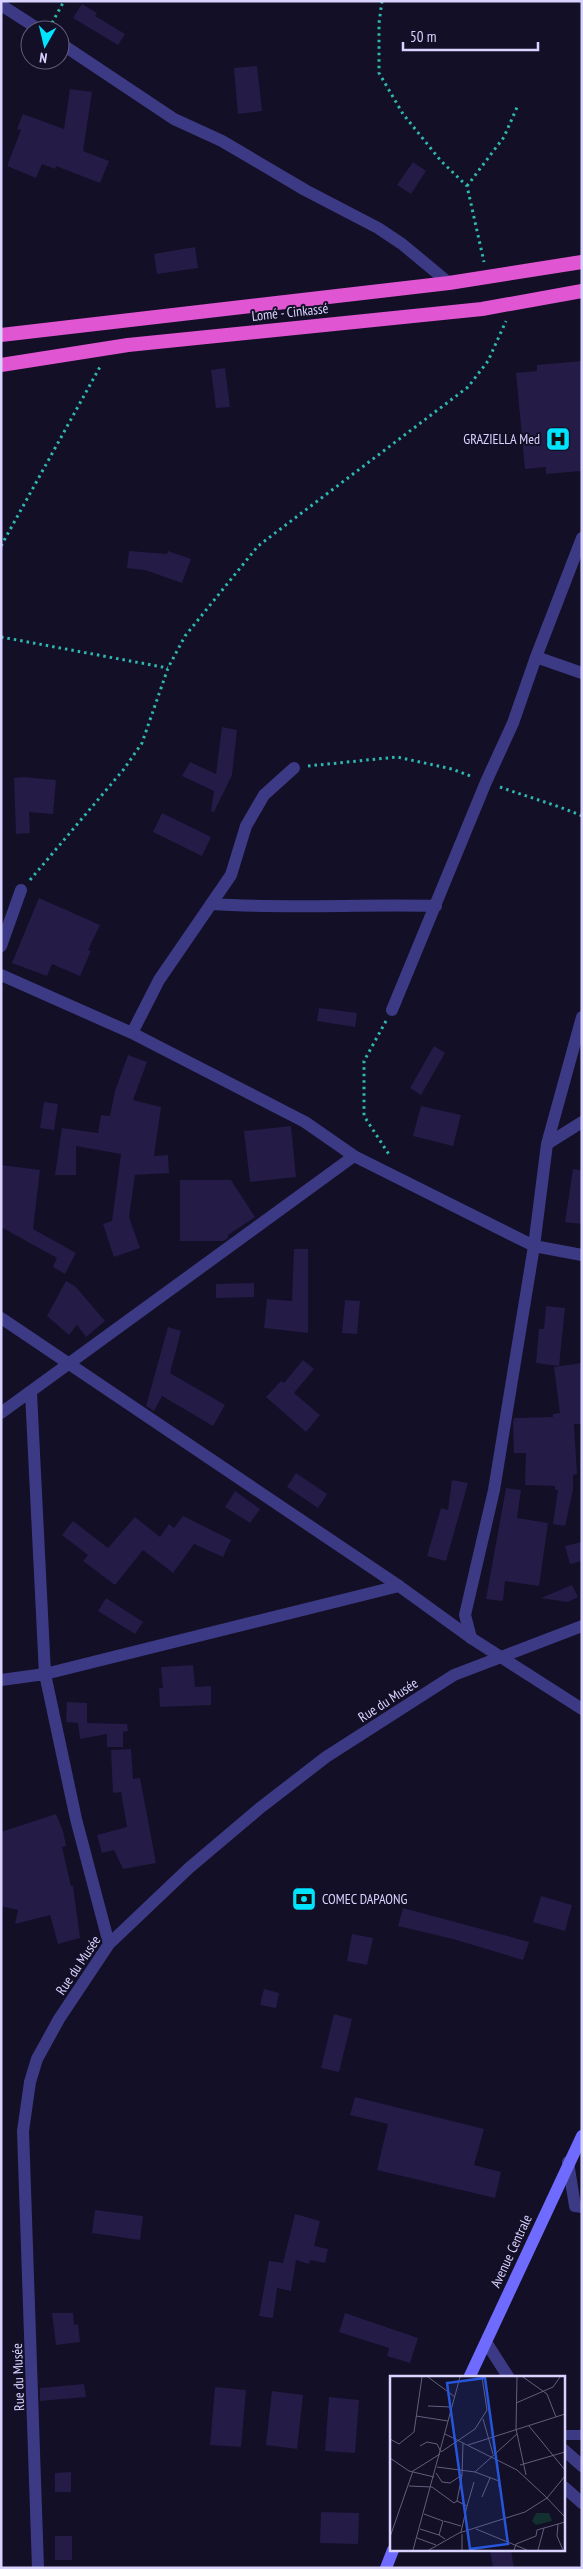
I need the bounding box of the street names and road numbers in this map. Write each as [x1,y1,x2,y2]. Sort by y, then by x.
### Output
street label: Lomé - Cinkassé [251,299,329,325]
street label: Rue du Musée [355,1674,422,1726]
street label: Rue du Musée [52,1932,105,1998]
street label: Avenue Centrale [486,2211,536,2290]
street label: Rue du Musée [8,2343,28,2411]

